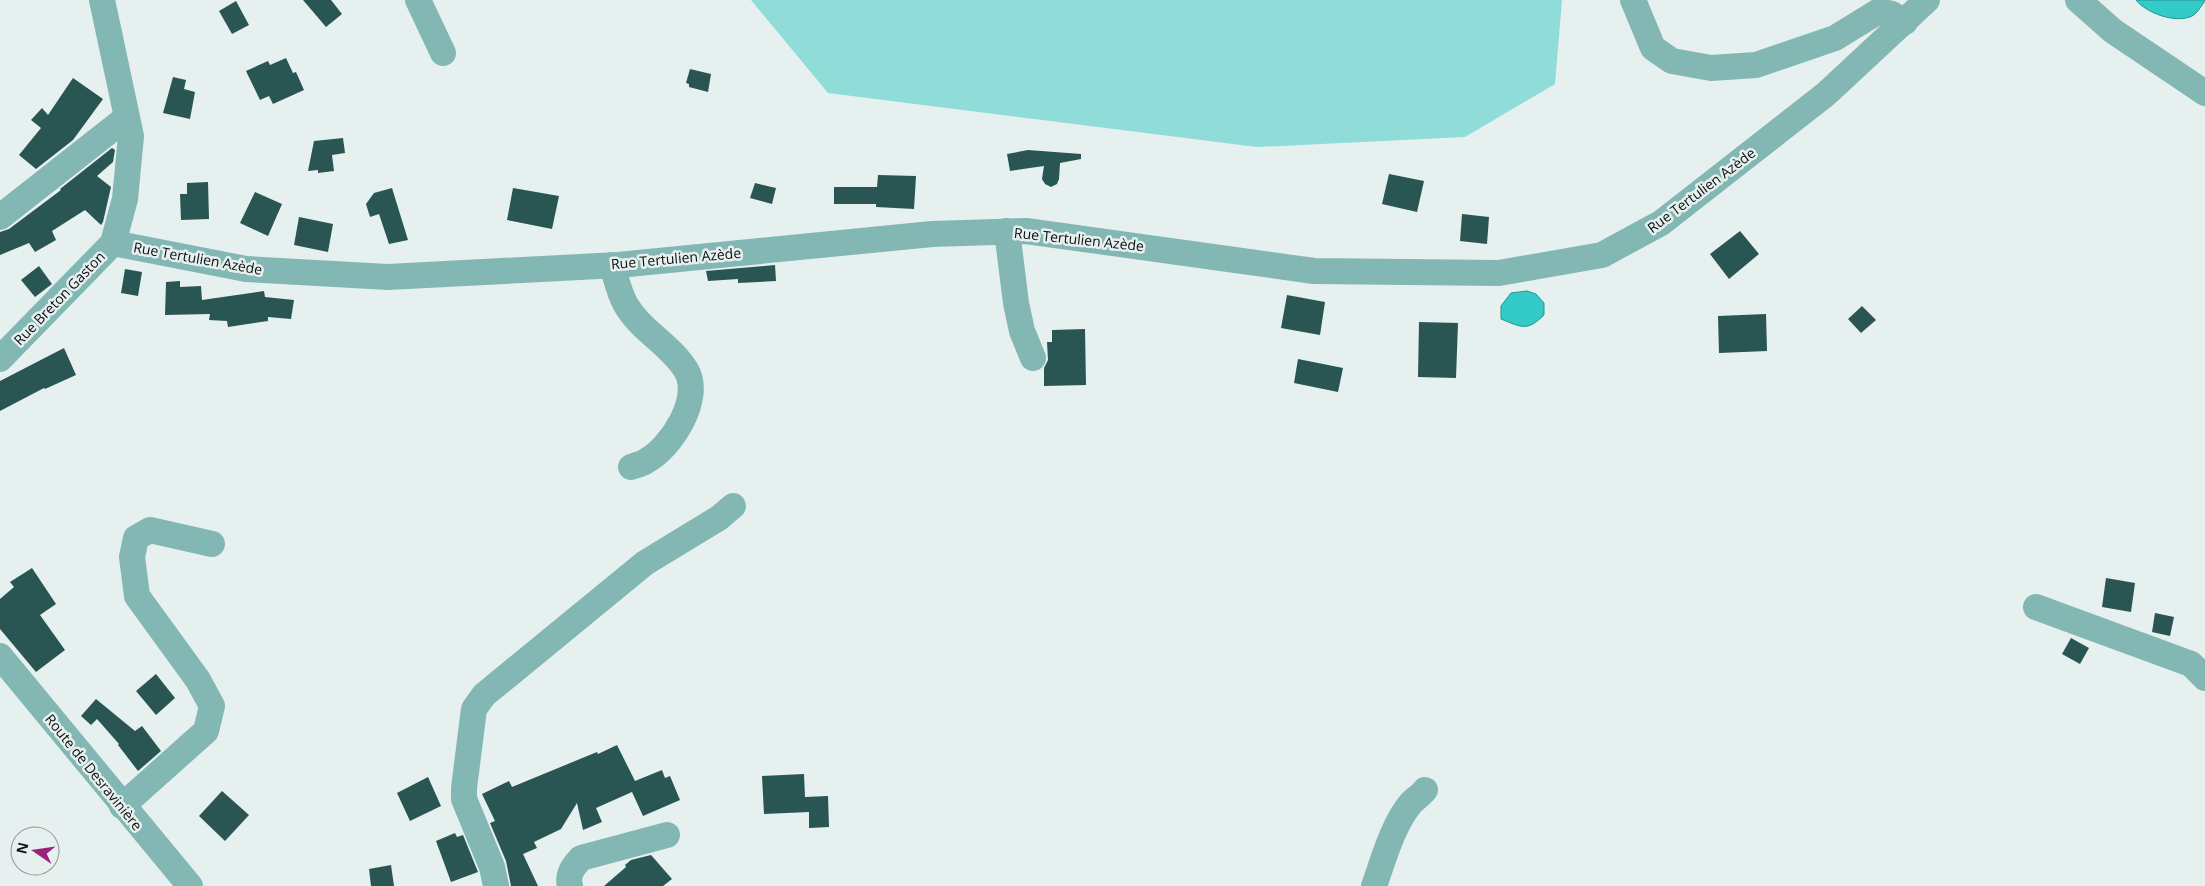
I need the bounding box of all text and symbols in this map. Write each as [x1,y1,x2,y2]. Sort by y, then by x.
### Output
street label: Rue Tertulien Azède [1643,143,1759,237]
street label: Rue Tertulien Azède [1013,223,1145,255]
street label: Rue Tertulien Azède [132,237,264,279]
street label: Rue Tertulien Azède [610,243,742,273]
street label: Rue Breton Gaston [9,247,109,349]
street label: Route de Desravinière [41,710,147,834]
north arrow [10,826,60,876]
text: N [11,840,32,856]

